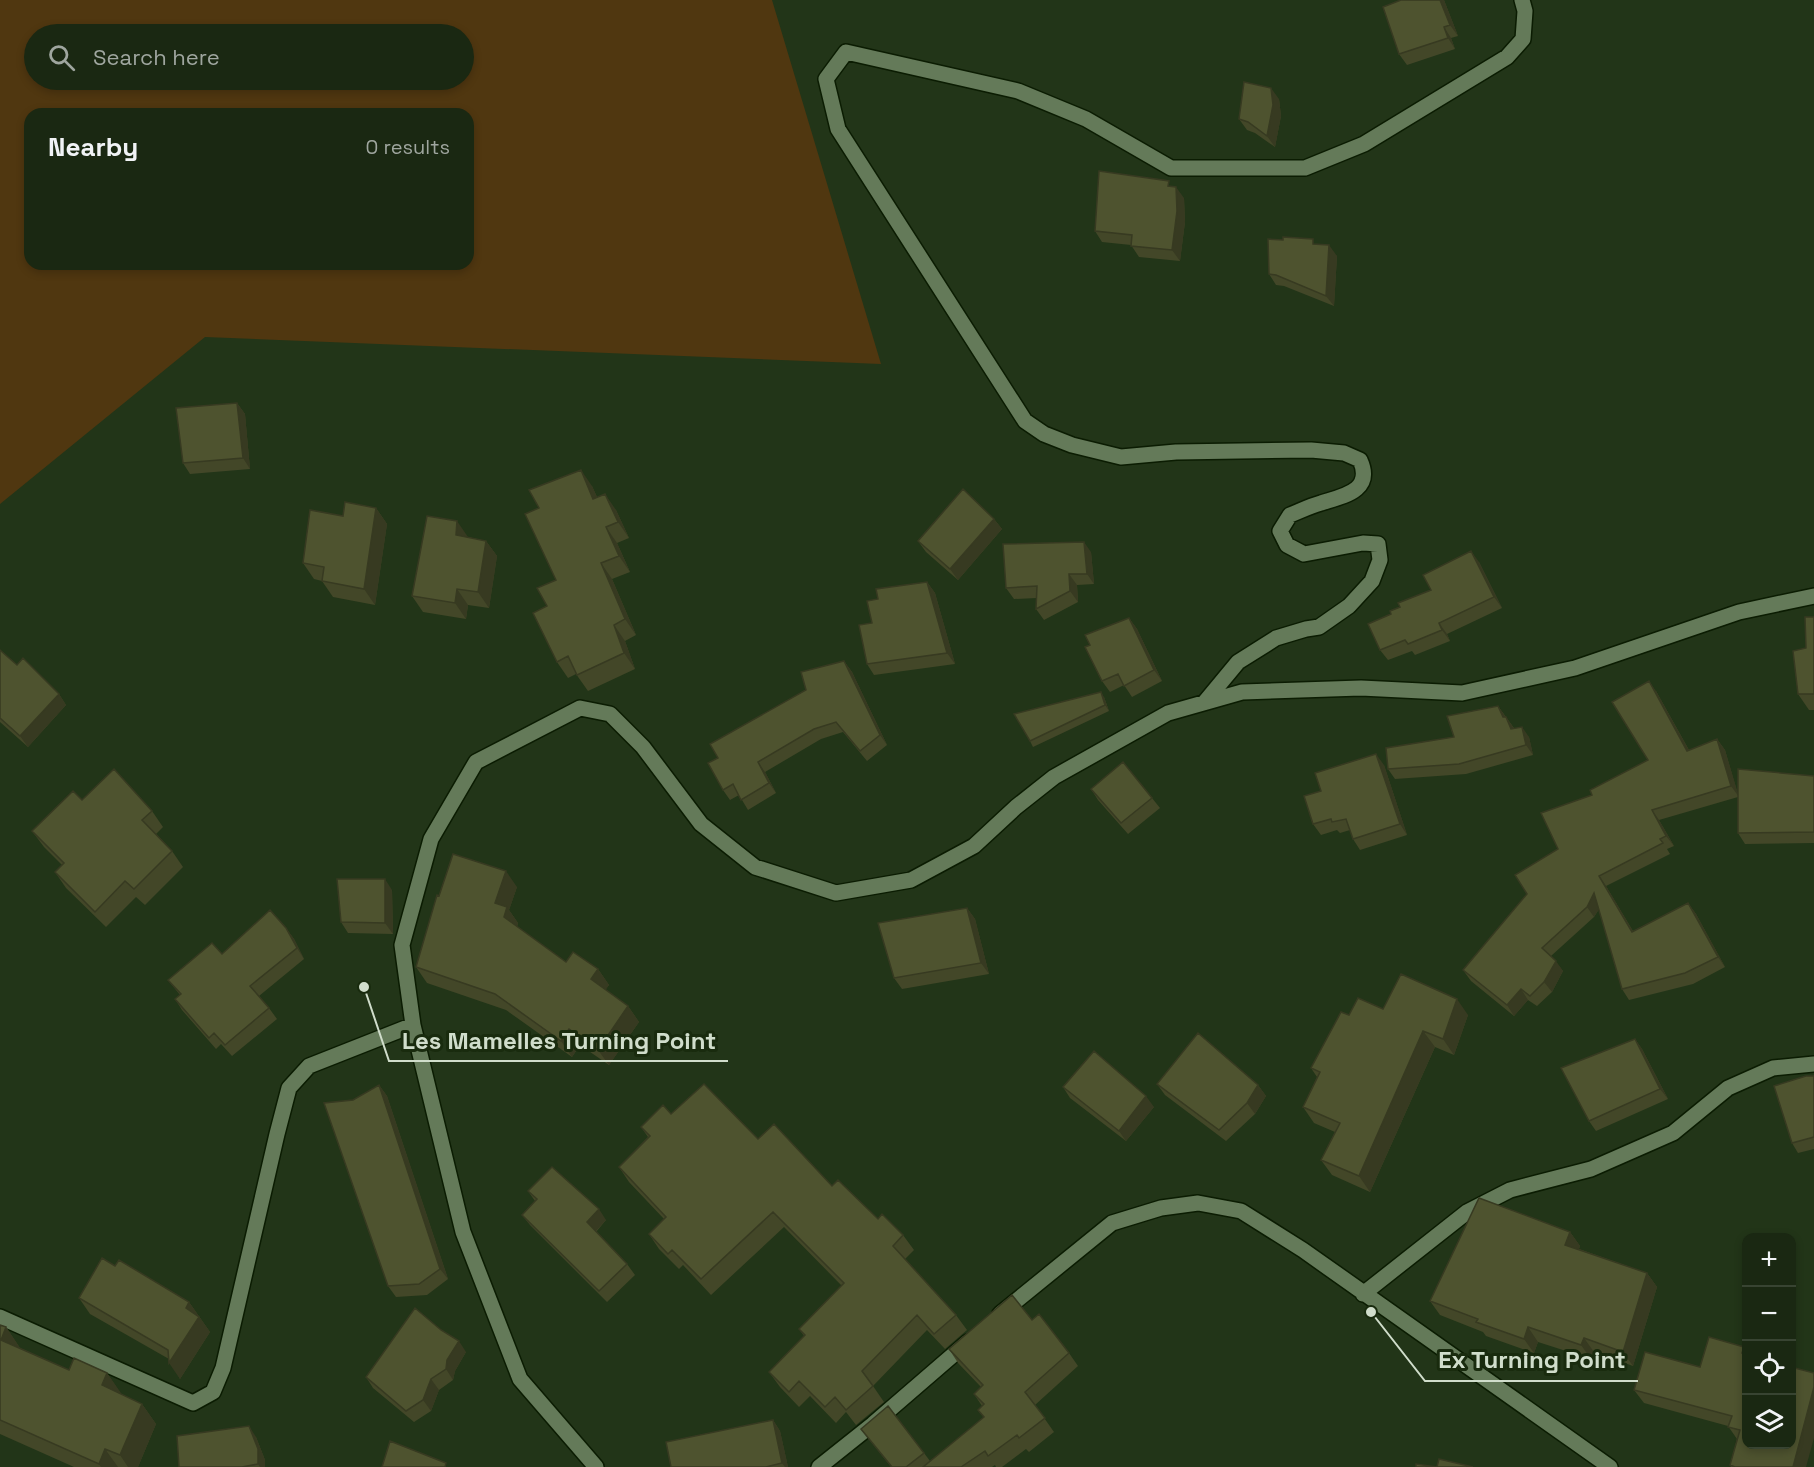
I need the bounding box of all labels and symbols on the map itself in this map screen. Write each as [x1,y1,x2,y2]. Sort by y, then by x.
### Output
callout: Les Mamelles Turning Point [389,1019,728,1061]
text: Les Mamelles Turning Point [402,1025,716,1056]
callout: Ex Turning Point [1425,1339,1638,1381]
text: Ex Turning Point [1438,1344,1626,1375]

